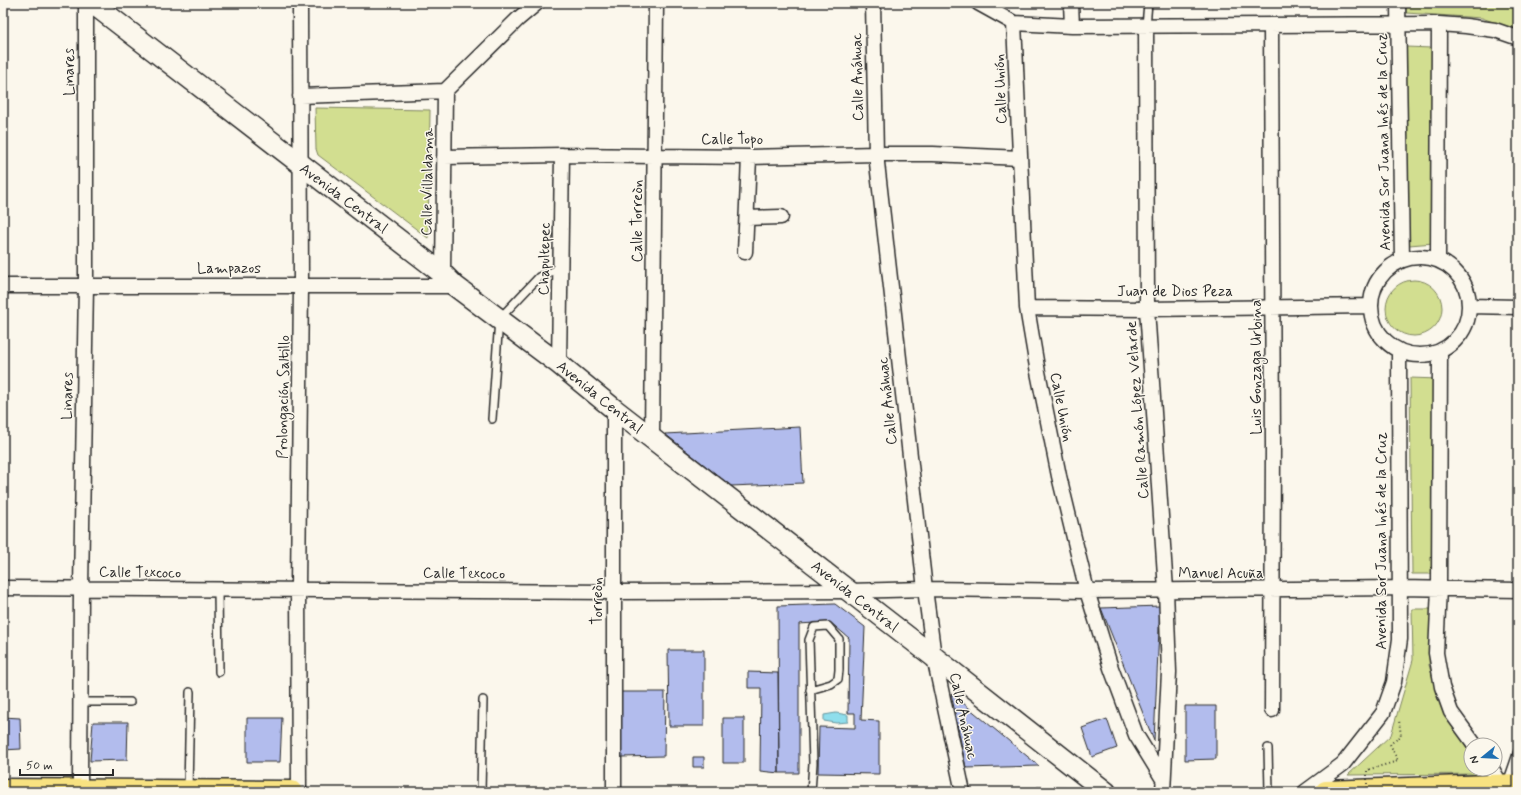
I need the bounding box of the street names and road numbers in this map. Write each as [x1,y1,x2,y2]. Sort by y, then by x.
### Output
street label: Calle Anáhuac [847,33,869,121]
street label: Avenida Sor Juana Inés de la Cruz [1372,33,1396,251]
street label: Linares [60,48,80,96]
street label: Calle Unión [990,53,1012,124]
street label: Calle Villaldama [417,127,439,236]
street label: Calle Topo [701,130,763,150]
street label: Avenida Central [295,159,392,239]
street label: Calle Torreòn [628,180,648,262]
street label: Chapultepec [534,222,556,296]
street label: Lampazos [197,259,261,279]
street label: Juan de Dios Peza [1117,282,1233,302]
street label: Luis Gonzaga Urbina [1247,299,1268,435]
street label: Calle Ramón López Velarde [1122,320,1154,500]
street label: Prolongación Saltillo [273,335,296,459]
street label: Calle Anáhuac [873,356,903,446]
street label: Avenida Central [552,357,647,439]
street label: Calle Unión [1044,371,1078,444]
street label: Linares [58,372,78,420]
street label: Avenida Sor Juana Inés de la Cruz [1372,432,1392,650]
street label: Avenida Central [807,556,902,637]
street label: Calle Texcoco [99,562,181,584]
street label: Calle Texcoco [423,563,505,585]
street label: Manuel Acuña [1178,564,1264,584]
street label: Torreòn [588,577,608,625]
street label: Calle Anáhuac [944,671,982,762]

